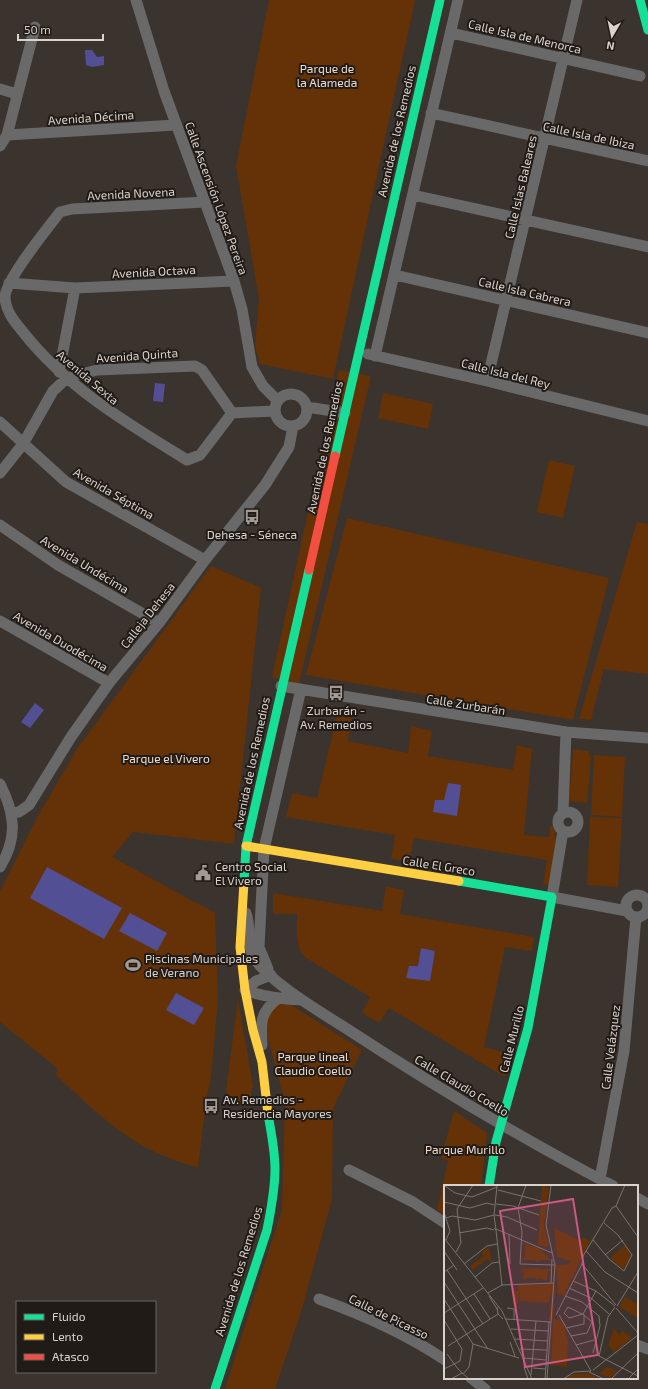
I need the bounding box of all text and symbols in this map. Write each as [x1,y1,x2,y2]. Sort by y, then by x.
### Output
scale bar [18,16,103,42]
street label: Calle Isla de Menorca [467,16,583,56]
north arrow [592,16,632,56]
text: 50 m [24,22,51,36]
text: N [605,39,615,53]
park label: Parque de la Alameda [297,61,357,89]
street label: Avenida de los Remedios [374,64,418,198]
street label: Avenida Décima [47,107,135,127]
street label: Calle Isla de Ibiza [542,118,636,152]
street label: Calle Ascensión López Pereira [183,120,251,276]
street label: Calle Islas Baleares [501,134,539,240]
street label: Avenida Novena [87,184,175,202]
street label: Avenida Octava [112,262,196,280]
street label: Calle Isla Cabrera [477,274,573,308]
street label: Avenida Quinta [96,345,178,366]
street label: Avenida Sexta [54,347,122,407]
street label: Calle Isla del Rey [460,355,553,391]
street label: Avenida de los Remedios [303,380,345,514]
street label: Avenida Séptima [71,464,157,522]
bus stop icon: Dehesa - Séneca [243,508,261,526]
place label: Dehesa - Séneca [207,527,297,541]
street label: Avenida Undécima [38,532,132,596]
street label: Calleja Dehesa [117,579,178,651]
street label: Avenida Duodécima [11,608,111,674]
bus stop icon: Zurbarán - Av. Remedios [327,684,345,702]
street label: Calle Zurbarán [425,691,507,717]
street label: Avenida de los Remedios [230,696,272,830]
place label: Zurbarán - Av. Remedios [300,703,372,731]
park label: Parque el Vivero [122,751,210,765]
street label: Calle El Greco [402,852,477,878]
place label: Centro Social El Vivero [215,859,287,887]
public building icon: Centro Social El Vivero [194,864,212,882]
place label: Piscinas Municipales de Verano [145,951,258,979]
sports icon: Piscinas Municipales de Verano [124,956,142,974]
street label: Calle Murillo [496,1004,526,1074]
street label: Calle Velázquez [598,1004,622,1090]
park label: Parque lineal Claudio Coello [274,1049,352,1077]
street label: Calle Claudio Coello [413,1051,512,1119]
place label: Av. Remedios - Residencia Mayores [223,1092,332,1120]
bus stop icon: Av. Remedios - Residencia Mayores [202,1097,220,1115]
park label: Parque Murillo [425,1142,505,1156]
inset map [444,1185,638,1379]
street label: Avenida de los Remedios [212,1205,264,1337]
street label: Calle de Picasso [347,1291,431,1341]
legend [16,1301,156,1373]
text: Fluido [52,1309,86,1323]
text: Lento [52,1329,83,1343]
text: Atasco [52,1349,89,1363]

